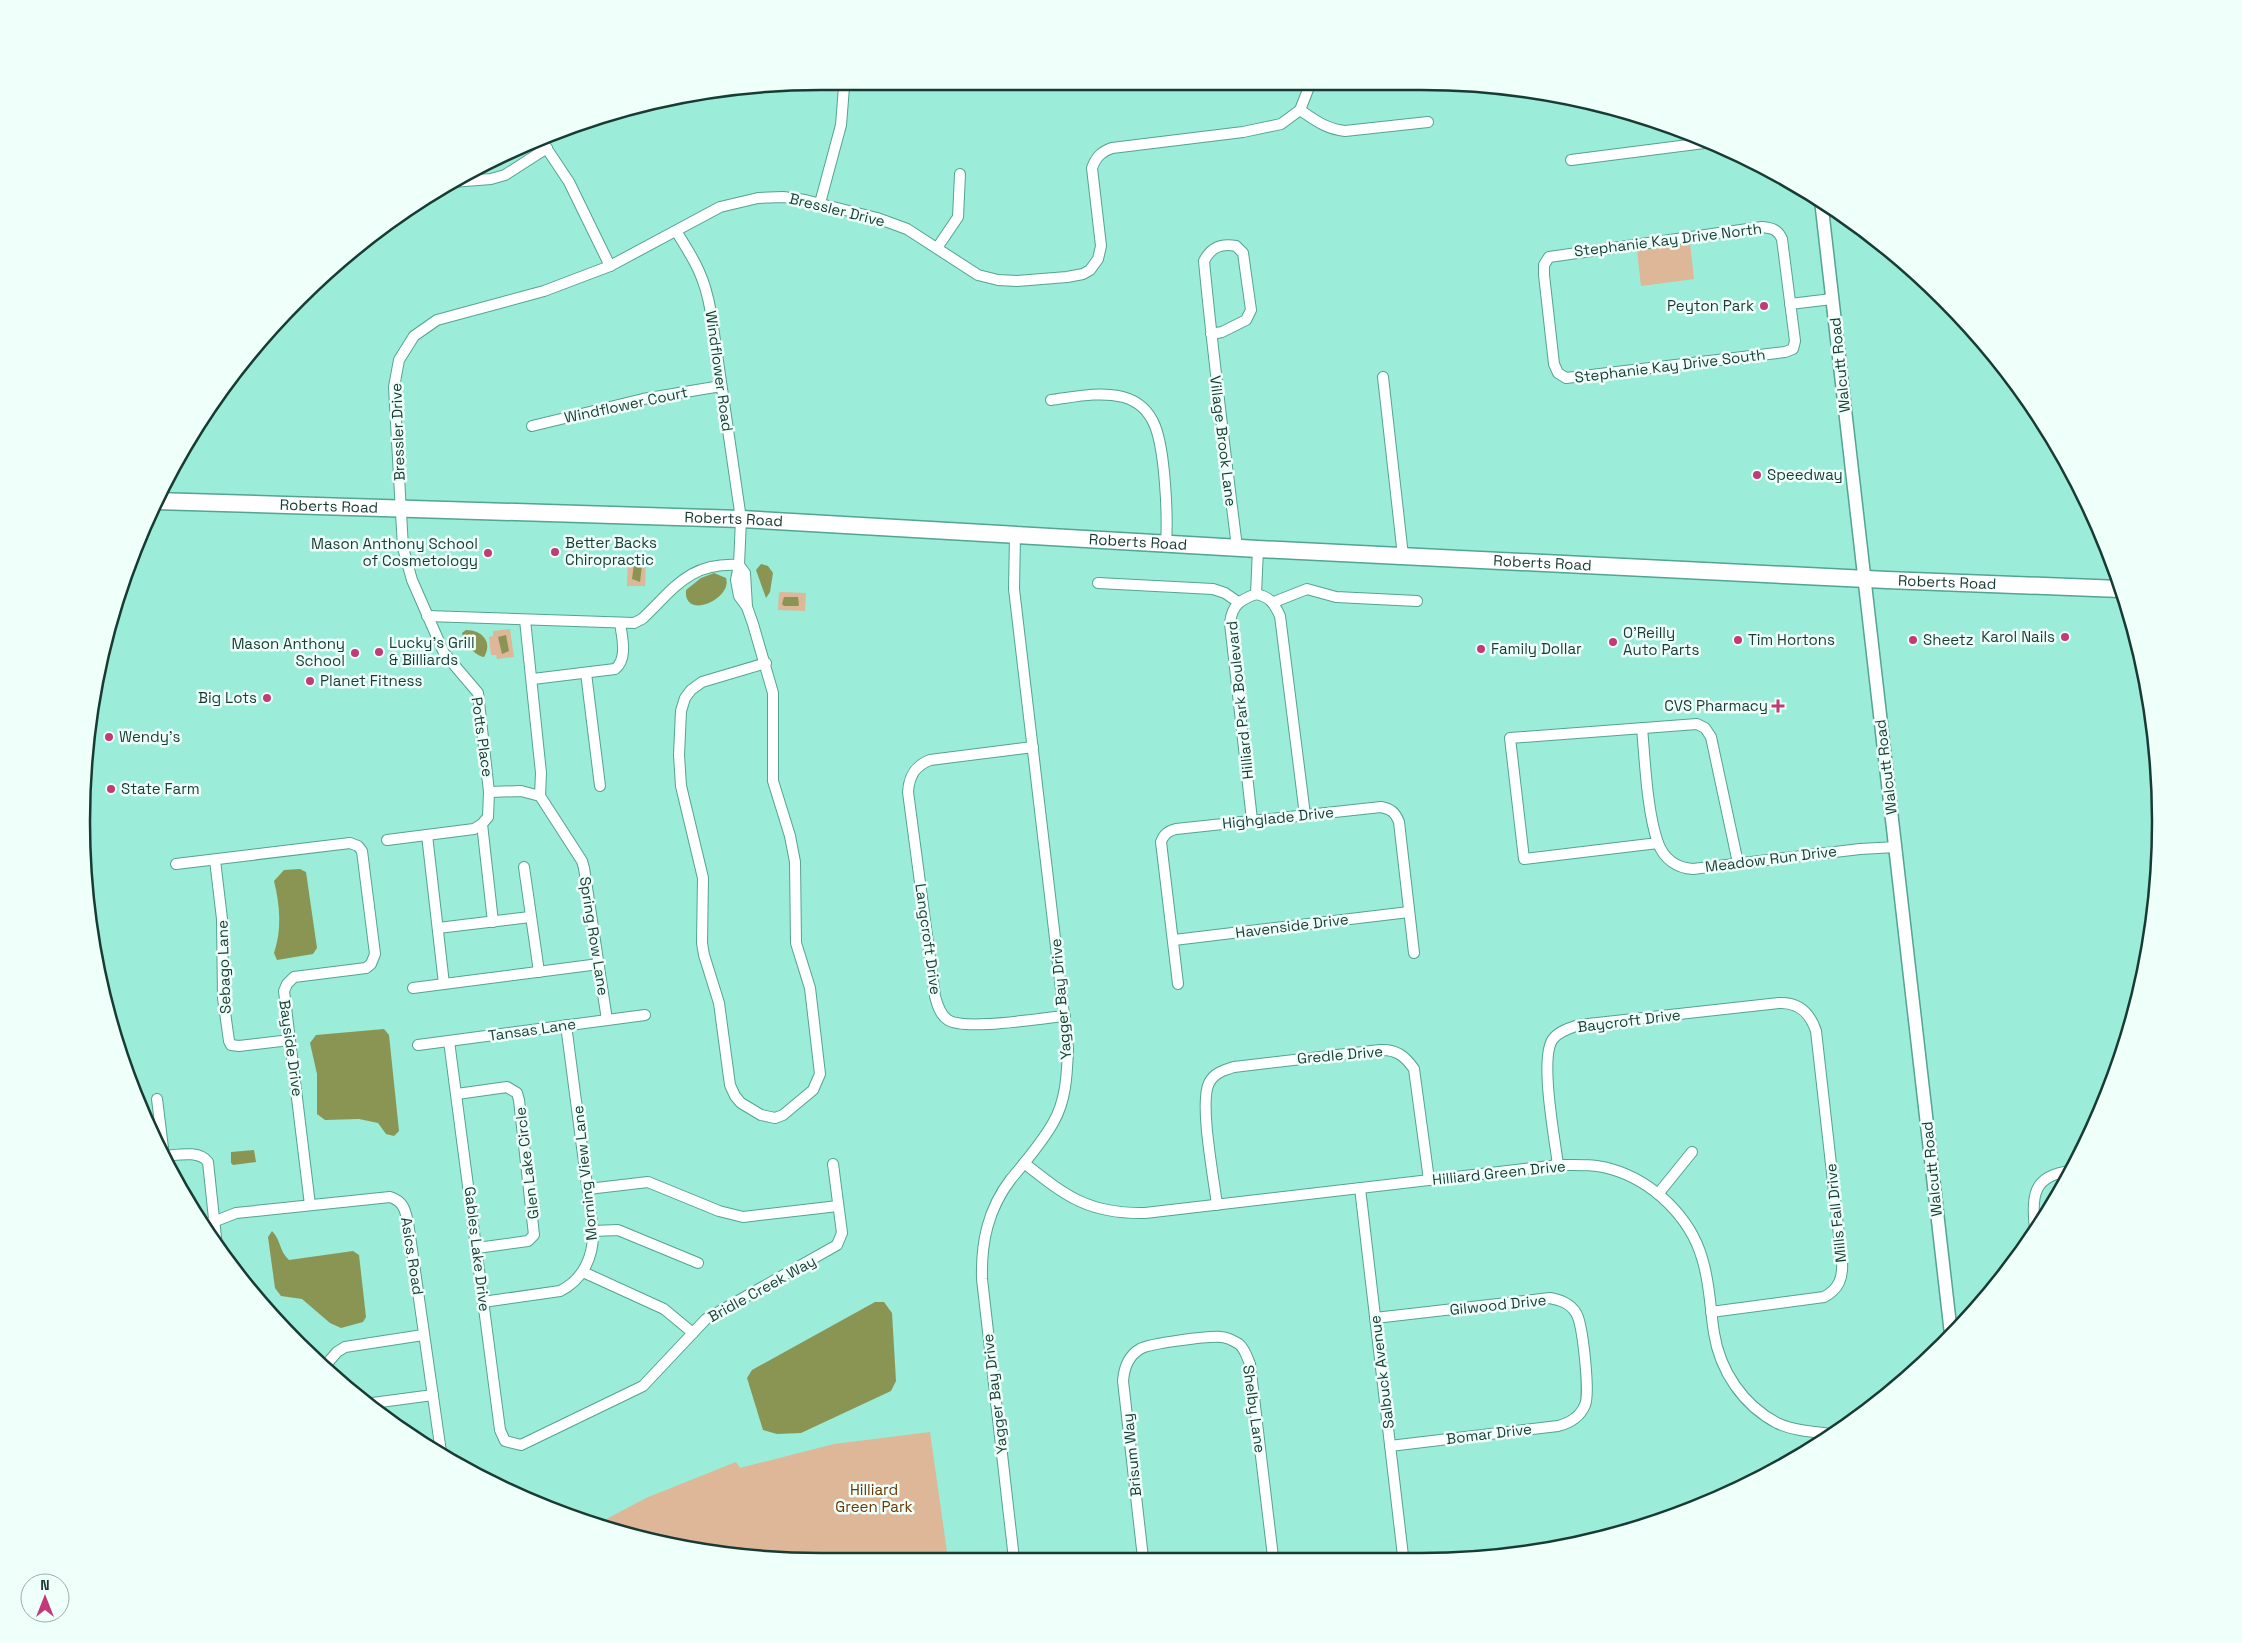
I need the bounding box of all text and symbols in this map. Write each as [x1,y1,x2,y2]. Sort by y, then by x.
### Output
street label: Bressler Drive [787,188,887,231]
street label: Stephanie Kay Drive North [1573,219,1763,260]
place label: Peyton Park [1667,296,1754,315]
marker: Peyton Park [1758,300,1770,312]
street label: Windflower Road [702,309,737,433]
street label: Walcutt Road [1825,316,1854,414]
street label: Stephanie Kay Drive South [1574,344,1766,387]
street label: Village Brook Lane [1206,374,1241,508]
street label: Windflower Court [562,382,689,427]
street label: Bressler Drive [386,383,409,481]
place label: Speedway [1767,465,1843,484]
marker: Speedway [1751,469,1763,481]
street label: Roberts Road [279,495,378,517]
street label: Roberts Road [684,507,783,530]
street label: Roberts Road [1088,529,1188,554]
place label: Better Backs Chiropractic [565,533,657,569]
place label: Mason Anthony School of Cosmetology [311,534,478,570]
marker: Better Backs Chiropractic [549,546,561,558]
marker: Mason Anthony School of Cosmetology [482,547,494,559]
street label: Roberts Road [1493,551,1592,574]
street label: Roberts Road [1897,570,1997,593]
street label: Hilliard Park Boulevard [1222,620,1257,780]
place label: O'Reilly Auto Parts [1623,623,1699,659]
place label: Karol Nails [1981,627,2055,646]
place label: Tim Hortons [1748,630,1835,649]
place label: Sheetz [1923,630,1974,649]
marker: Karol Nails [2059,631,2071,643]
place label: Lucky's Grill & Billiards [389,633,475,669]
place label: Mason Anthony School [231,634,345,670]
marker: Tim Hortons [1732,634,1744,646]
marker: Sheetz [1907,634,1919,646]
marker: O'Reilly Auto Parts [1607,636,1619,648]
place label: Family Dollar [1491,639,1582,658]
marker: Family Dollar [1475,643,1487,655]
marker: Lucky's Grill & Billiards [373,646,385,658]
marker: Mason Anthony School [349,647,361,659]
place label: Planet Fitness [320,671,423,690]
marker: Planet Fitness [304,675,316,687]
place label: Big Lots [198,688,257,707]
marker: Big Lots [261,692,273,704]
street label: Potts Place [467,696,498,778]
place label: CVS Pharmacy [1664,696,1768,715]
marker: CVS Pharmacy [1772,700,1784,712]
street label: Walcutt Road [1870,718,1901,816]
place label: Wendy's [119,727,181,746]
marker: Wendy's [103,731,115,743]
place label: State Farm [121,779,200,798]
marker: State Farm [105,783,117,795]
street label: Highglade Drive [1221,802,1335,833]
street label: Meadow Run Drive [1704,841,1838,876]
street label: Spring Row Lane [576,875,613,997]
street label: Langcroft Drive [911,882,946,996]
street label: Havenside Drive [1234,909,1350,942]
street label: Sebago Lane [212,920,235,1014]
street label: Yagger Bay Drive [1046,938,1075,1060]
street label: Bayside Drive [275,998,308,1098]
street label: Baycroft Drive [1576,1005,1682,1036]
street label: Tansas Lane [487,1014,577,1045]
street label: Gredle Drive [1296,1041,1384,1068]
street label: Morning View Lane [568,1104,601,1242]
street label: Glen Lake Circle [510,1106,543,1220]
street label: Walcutt Road [1917,1120,1946,1218]
street label: Hilliard Green Drive [1431,1156,1567,1189]
street label: Mills Fall Drive [1821,1162,1850,1264]
street label: Gables Lake Drive [460,1185,495,1313]
street label: Asics Road [397,1216,428,1296]
street label: Bridle Creek Way [704,1251,819,1326]
street label: Gilwood Drive [1449,1290,1547,1319]
street label: Salbuck Avenue [1365,1314,1398,1430]
street label: Yagger Bay Drive [978,1333,1011,1455]
street label: Shelby Lane [1239,1364,1270,1454]
street label: Brisum Way [1118,1413,1145,1498]
street label: Bomar Drive [1445,1419,1533,1448]
park label: Hilliard Green Park [835,1480,913,1516]
north arrow [20,1573,70,1623]
text: N [40,1576,50,1594]

